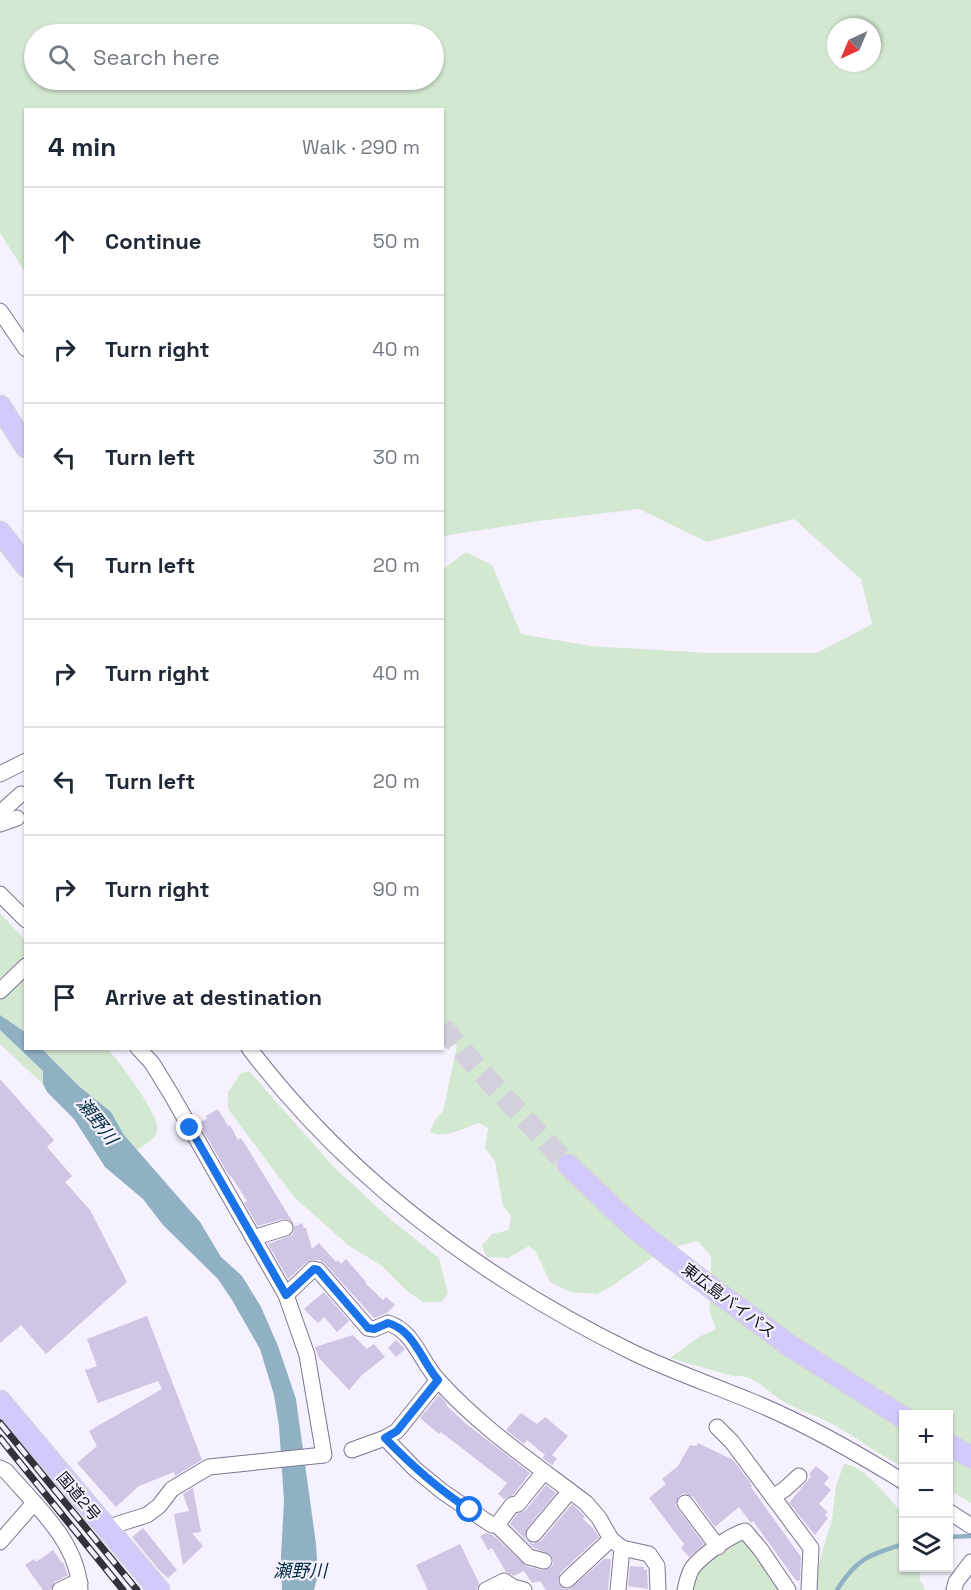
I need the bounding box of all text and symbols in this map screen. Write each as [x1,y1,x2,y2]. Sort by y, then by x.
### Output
north arrow [827,18,881,72]
search box [24,24,444,90]
icon: search [45,41,78,74]
text: Search here [93,43,220,71]
text: 4 min [48,130,116,164]
text: Walk · 290 m [302,134,420,160]
icon: ahead [48,225,81,258]
text: Continue [105,227,201,255]
text: 50 m [373,228,420,254]
icon: right [48,333,81,366]
text: Turn right [105,335,210,363]
text: 40 m [372,336,420,362]
icon: left [48,441,81,474]
text: Turn left [105,443,195,471]
text: 30 m [373,444,420,470]
icon: left [48,549,81,582]
text: Turn left [105,551,195,579]
text: 20 m [373,552,420,578]
icon: right [48,657,81,690]
text: Turn right [105,659,210,687]
text: 40 m [372,660,420,686]
icon: left [48,765,81,798]
text: Turn left [105,767,195,795]
text: 20 m [373,768,420,794]
icon: right [48,873,81,906]
text: Turn right [105,875,210,903]
text: 90 m [373,876,420,902]
icon: arrive [48,981,81,1014]
text: Arrive at destination [105,983,322,1011]
water label: 瀬野川 [72,1092,124,1151]
route end [176,1114,202,1140]
street label: 東広島バイパス [678,1258,780,1342]
map controls [899,1410,953,1572]
button: + [899,1410,953,1464]
button: − [899,1464,953,1518]
street label: 国道2号 [52,1467,105,1525]
route start [456,1496,482,1522]
button: layers [899,1518,953,1572]
water label: 瀬野川 [273,1559,329,1582]

